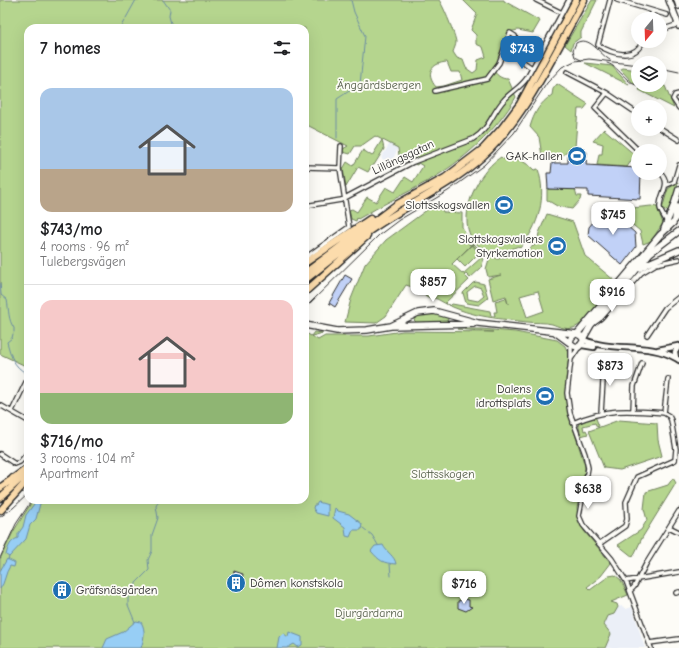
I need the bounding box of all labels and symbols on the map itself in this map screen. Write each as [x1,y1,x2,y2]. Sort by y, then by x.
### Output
north arrow [631,12,667,48]
pin: $743 [498,36,546,70]
park label: Änggårdsbergen [337,78,421,92]
street label: Lillängsgatan [370,137,436,177]
sports icon: GAK-hallen [566,145,588,167]
place label: GAK-hallen [506,149,563,163]
sports icon: Slottsskogsvallen [493,194,515,216]
place label: Slottsskogsvallen [406,198,490,212]
pin: $745 [589,202,637,236]
place label: Slottskogsvallens Styrkemotion [459,232,543,260]
sports icon: Slottskogsvallens Styrkemotion [546,235,568,257]
pin: $857 [409,269,457,303]
pin: $916 [588,279,636,313]
pin: $873 [586,353,634,387]
place label: Dalens idrottsplats [476,382,531,410]
sports icon: Dalens idrottsplats [534,385,556,407]
park label: Slottsskogen [411,467,475,481]
pin: $638 [564,476,612,510]
pin: $716 [440,571,488,605]
building icon: Dômen konstskola [225,572,247,594]
place label: Dômen konstskola [250,576,343,590]
building icon: Gräfsnäsgården [51,579,73,601]
place label: Gräfsnäsgården [76,583,157,597]
park label: Djurgårdarna [335,606,403,620]

